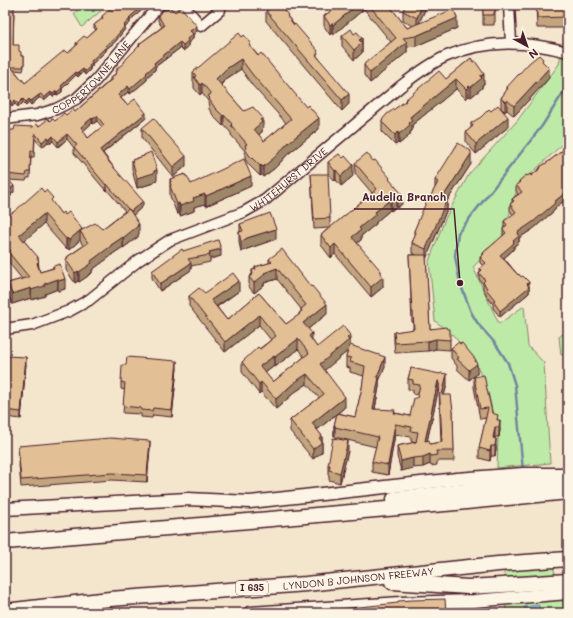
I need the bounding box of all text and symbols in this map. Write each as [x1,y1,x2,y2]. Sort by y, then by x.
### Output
north arrow [507,26,547,66]
street label: COPPERTOWNE LANE [50,37,133,117]
text: N [526,46,542,62]
street label: WHITEHURST DRIVE [247,144,330,215]
callout: Audelia Branch [354,186,454,209]
text: Audelia Branch [362,189,446,204]
street label: LYNDON B JOHNSON FREEWAY [282,564,435,593]
road number: I 635 [236,581,268,595]

